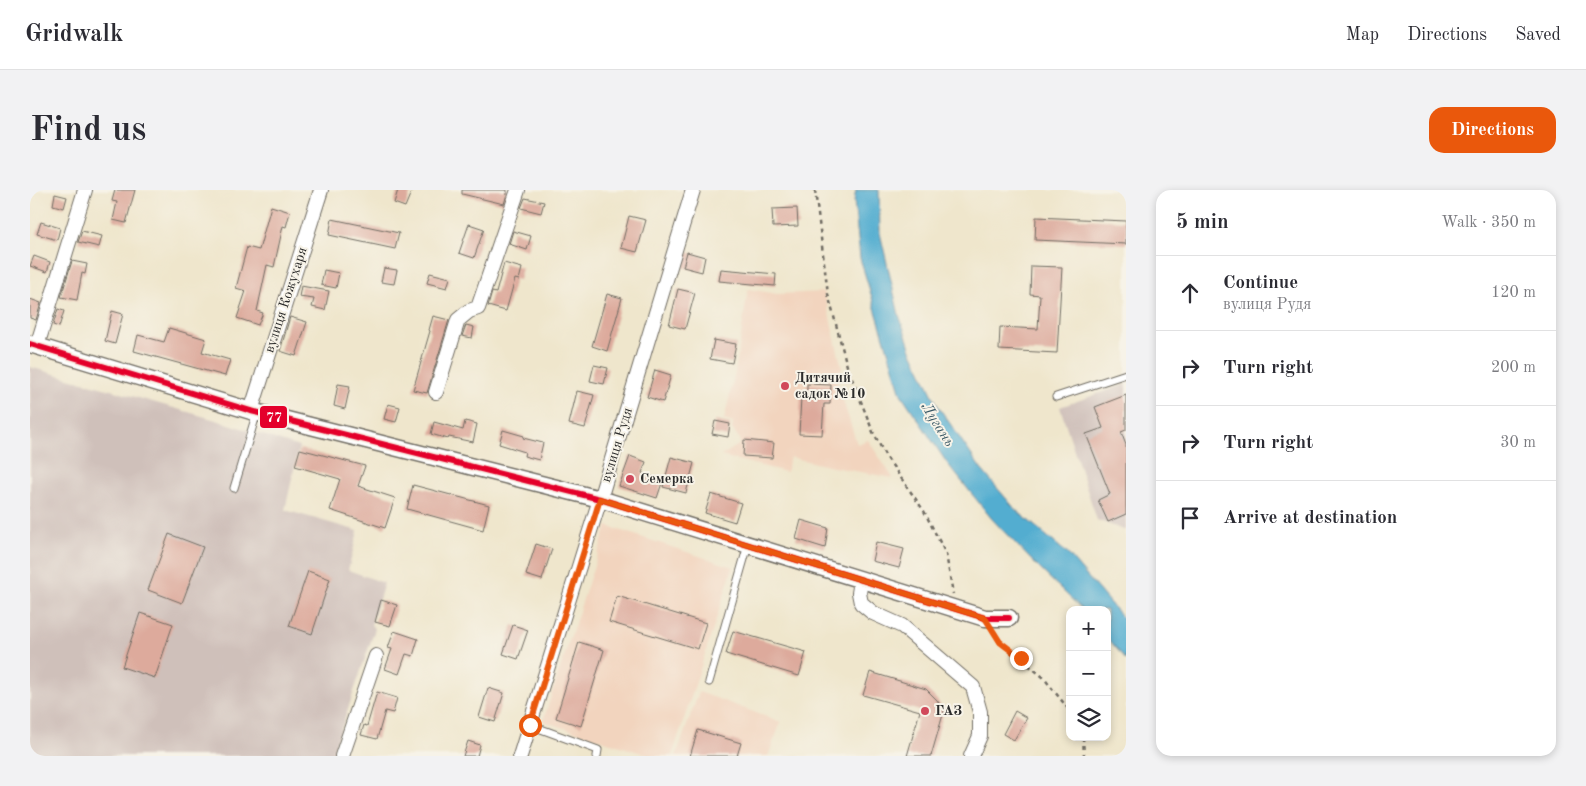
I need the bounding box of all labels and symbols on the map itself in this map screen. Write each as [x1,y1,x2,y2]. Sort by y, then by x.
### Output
street label: вулиця Кожухаря [262,245,310,355]
place label: Дитячий садок №10 [795,371,865,401]
marker: Дитячий садок №10 [779,380,791,392]
water label: Лугань [918,400,956,450]
line badge: 77 [259,405,288,429]
street label: вулиця Рудя [599,406,635,484]
text: 77 [266,411,282,425]
place label: Семерка [640,472,694,486]
marker: Семерка [624,473,636,485]
route end [1010,647,1033,670]
place label: ГАЗ [935,704,962,718]
marker: ГАЗ [919,705,931,717]
route start [519,714,542,737]

